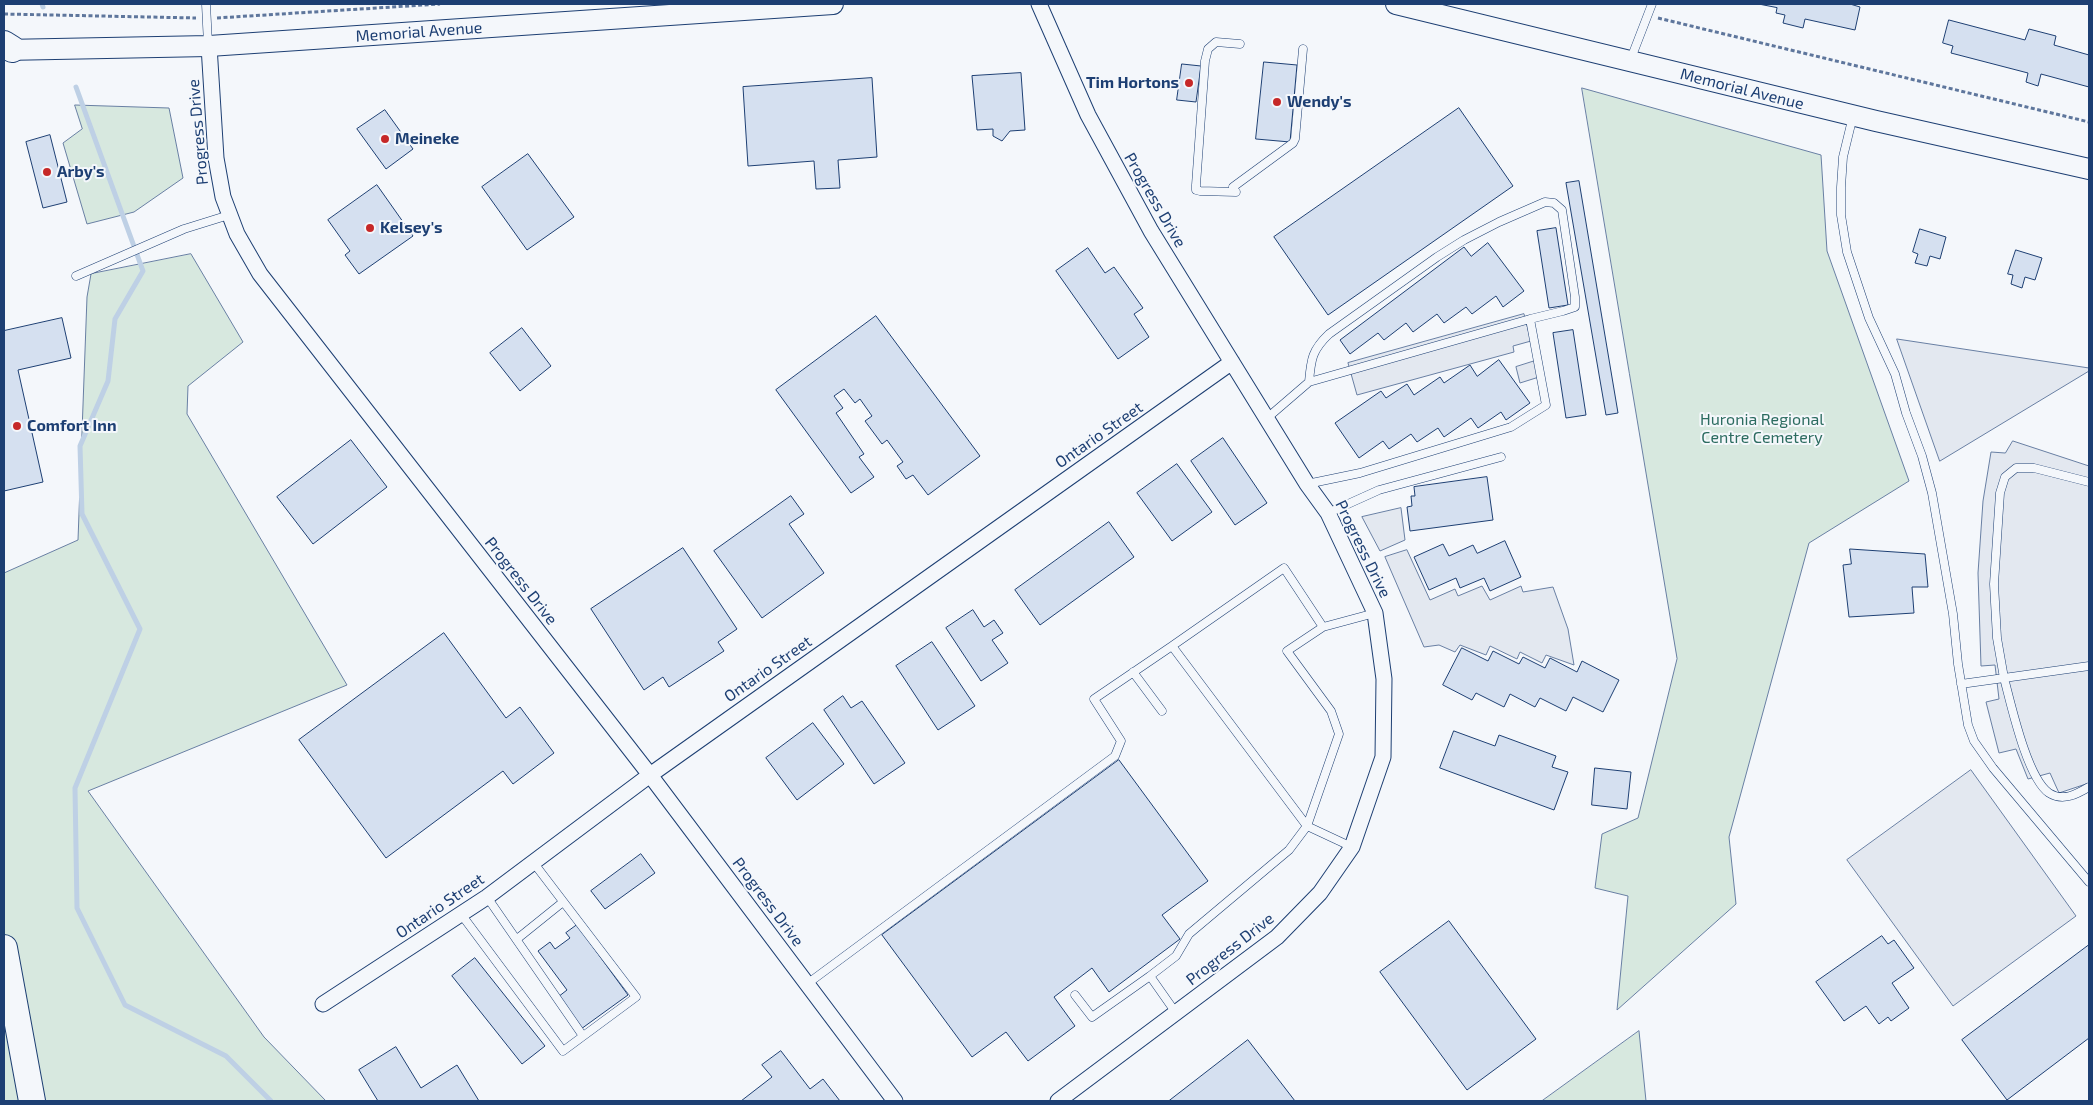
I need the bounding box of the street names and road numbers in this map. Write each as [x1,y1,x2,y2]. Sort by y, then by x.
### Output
street label: Memorial Avenue [355,18,483,46]
street label: Memorial Avenue [1678,64,1806,114]
street label: Progress Drive [184,78,212,186]
street label: Progress Drive [1120,149,1190,251]
street label: Ontario Street [1052,398,1146,472]
street label: Progress Drive [1331,497,1395,601]
street label: Progress Drive [481,533,561,629]
street label: Ontario Street [721,632,815,706]
street label: Progress Drive [728,854,808,950]
street label: Ontario Street [392,869,488,943]
street label: Progress Drive [1182,909,1278,989]

